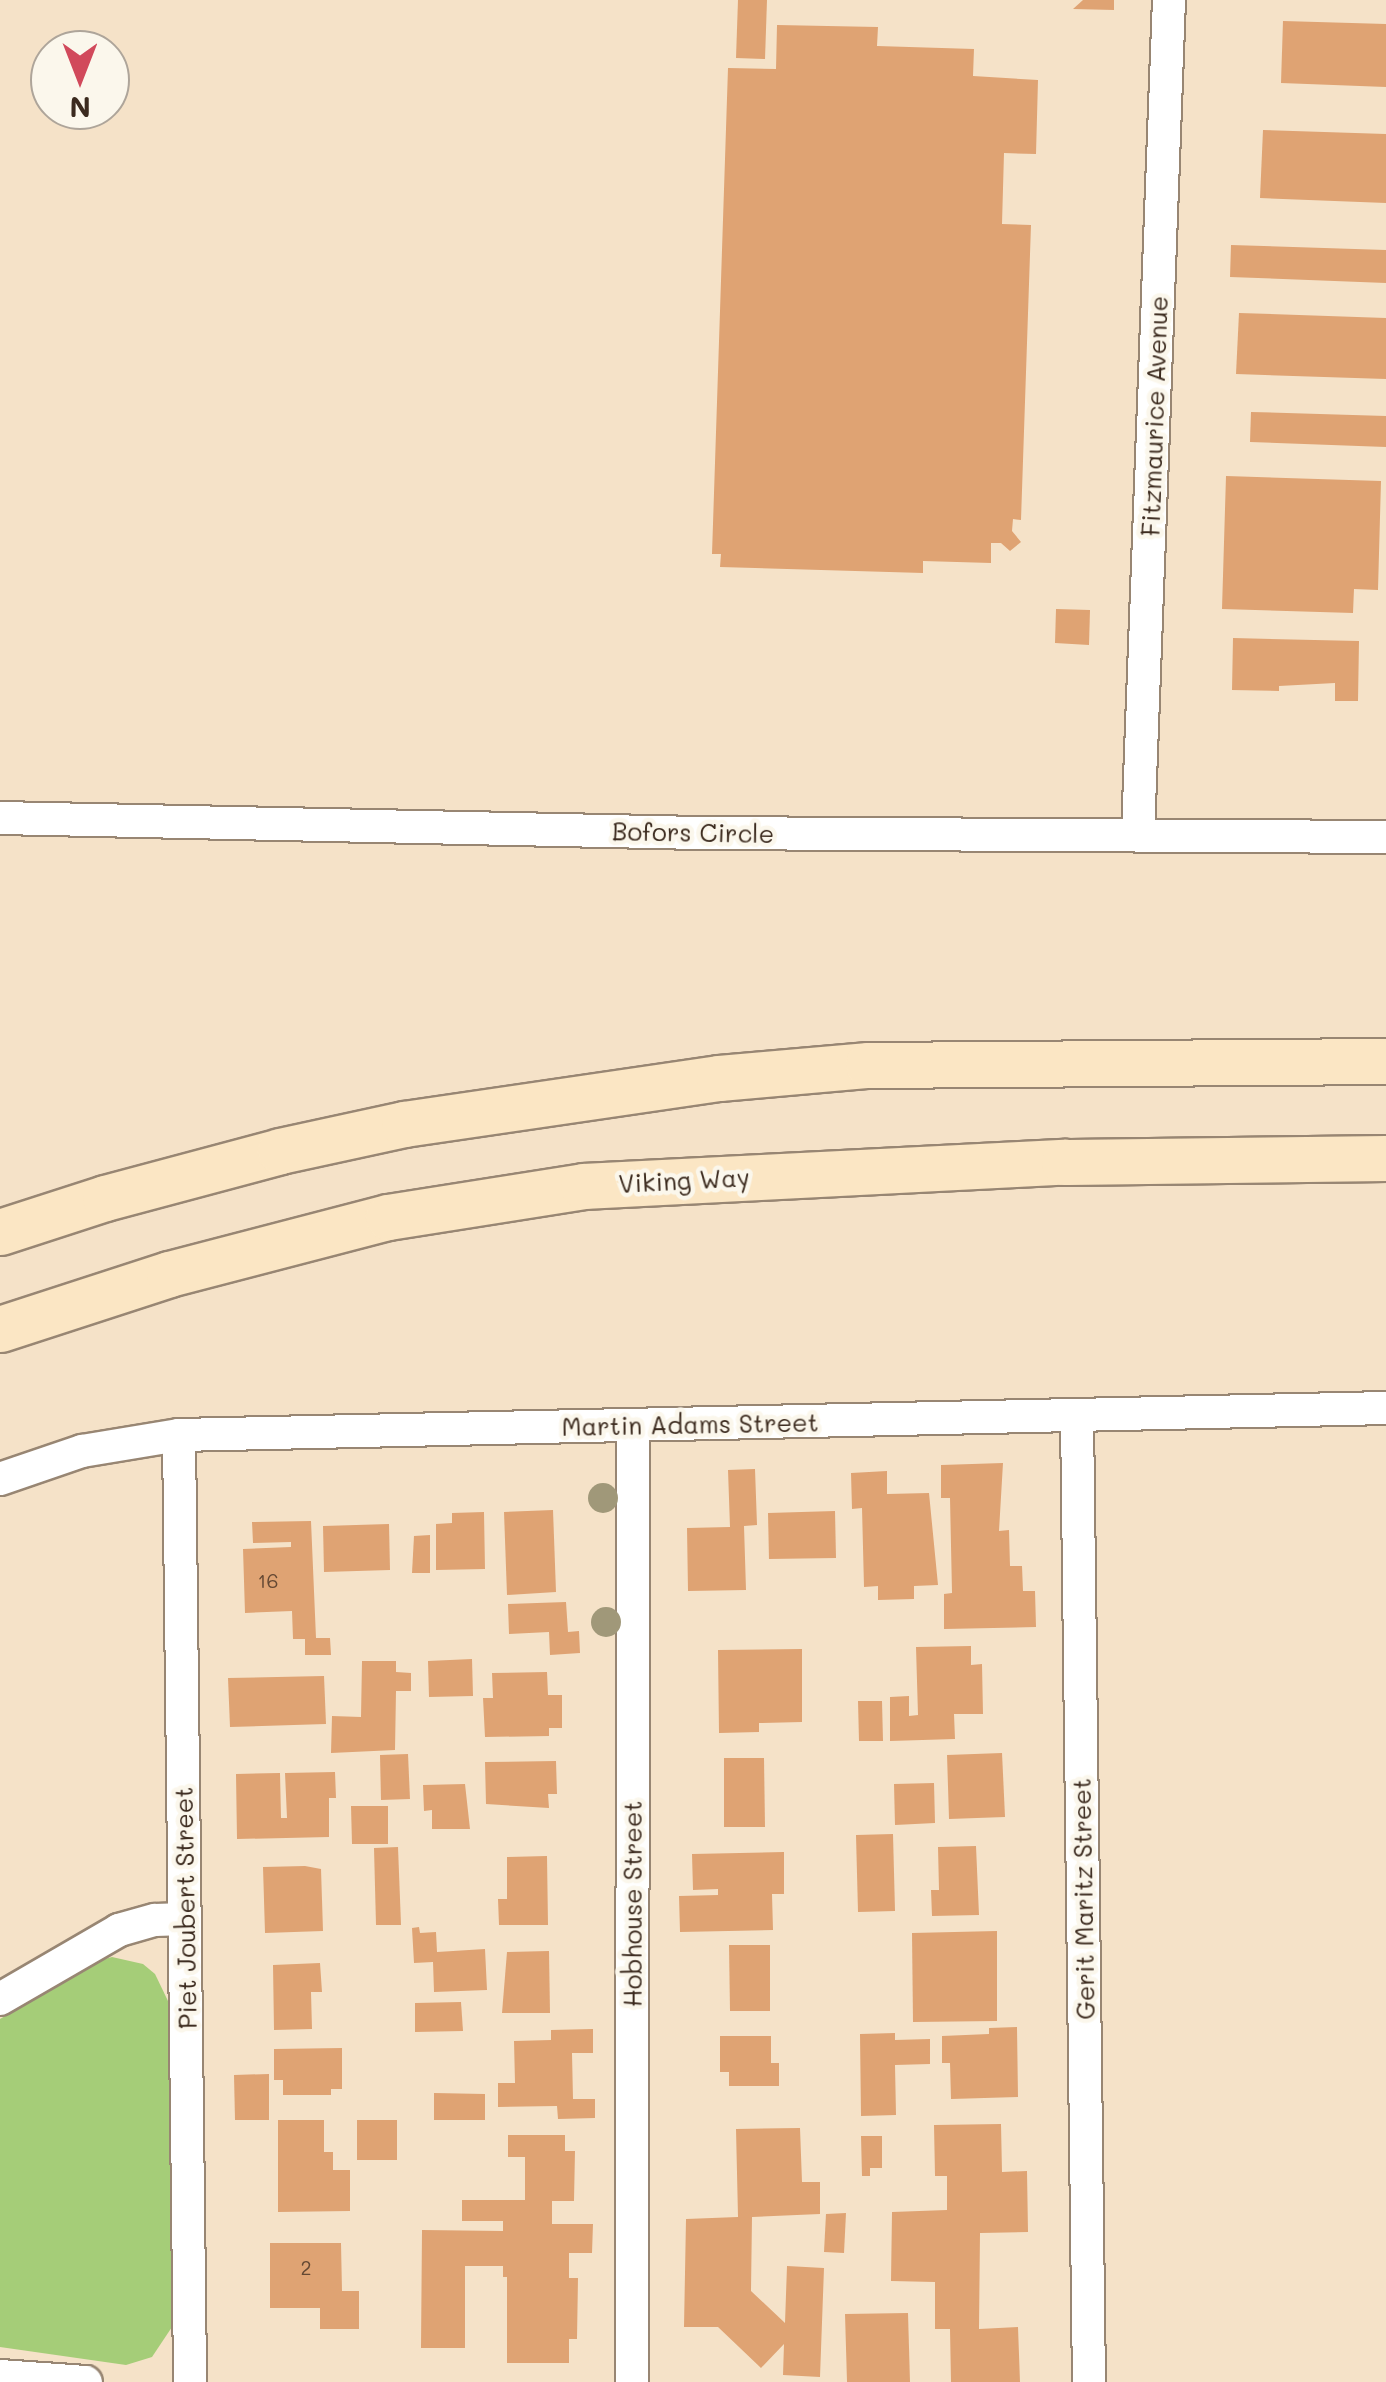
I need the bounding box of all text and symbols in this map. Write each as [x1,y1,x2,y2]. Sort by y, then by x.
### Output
north arrow [30,30,130,130]
text: N [69,90,91,126]
street label: Fitzmaurice Avenue [1135,295,1173,537]
street label: Bofors Circle [612,816,774,848]
street label: Viking Way [618,1162,750,1198]
street label: Martin Adams Street [561,1407,819,1441]
house number: 16 [257,1568,279,1592]
street label: Gerit Maritz Street [1066,1778,1100,2020]
street label: Piet Joubert Street [168,1787,202,2029]
street label: Hobhouse Street [617,1801,647,2007]
house number: 2 [300,2255,312,2279]

